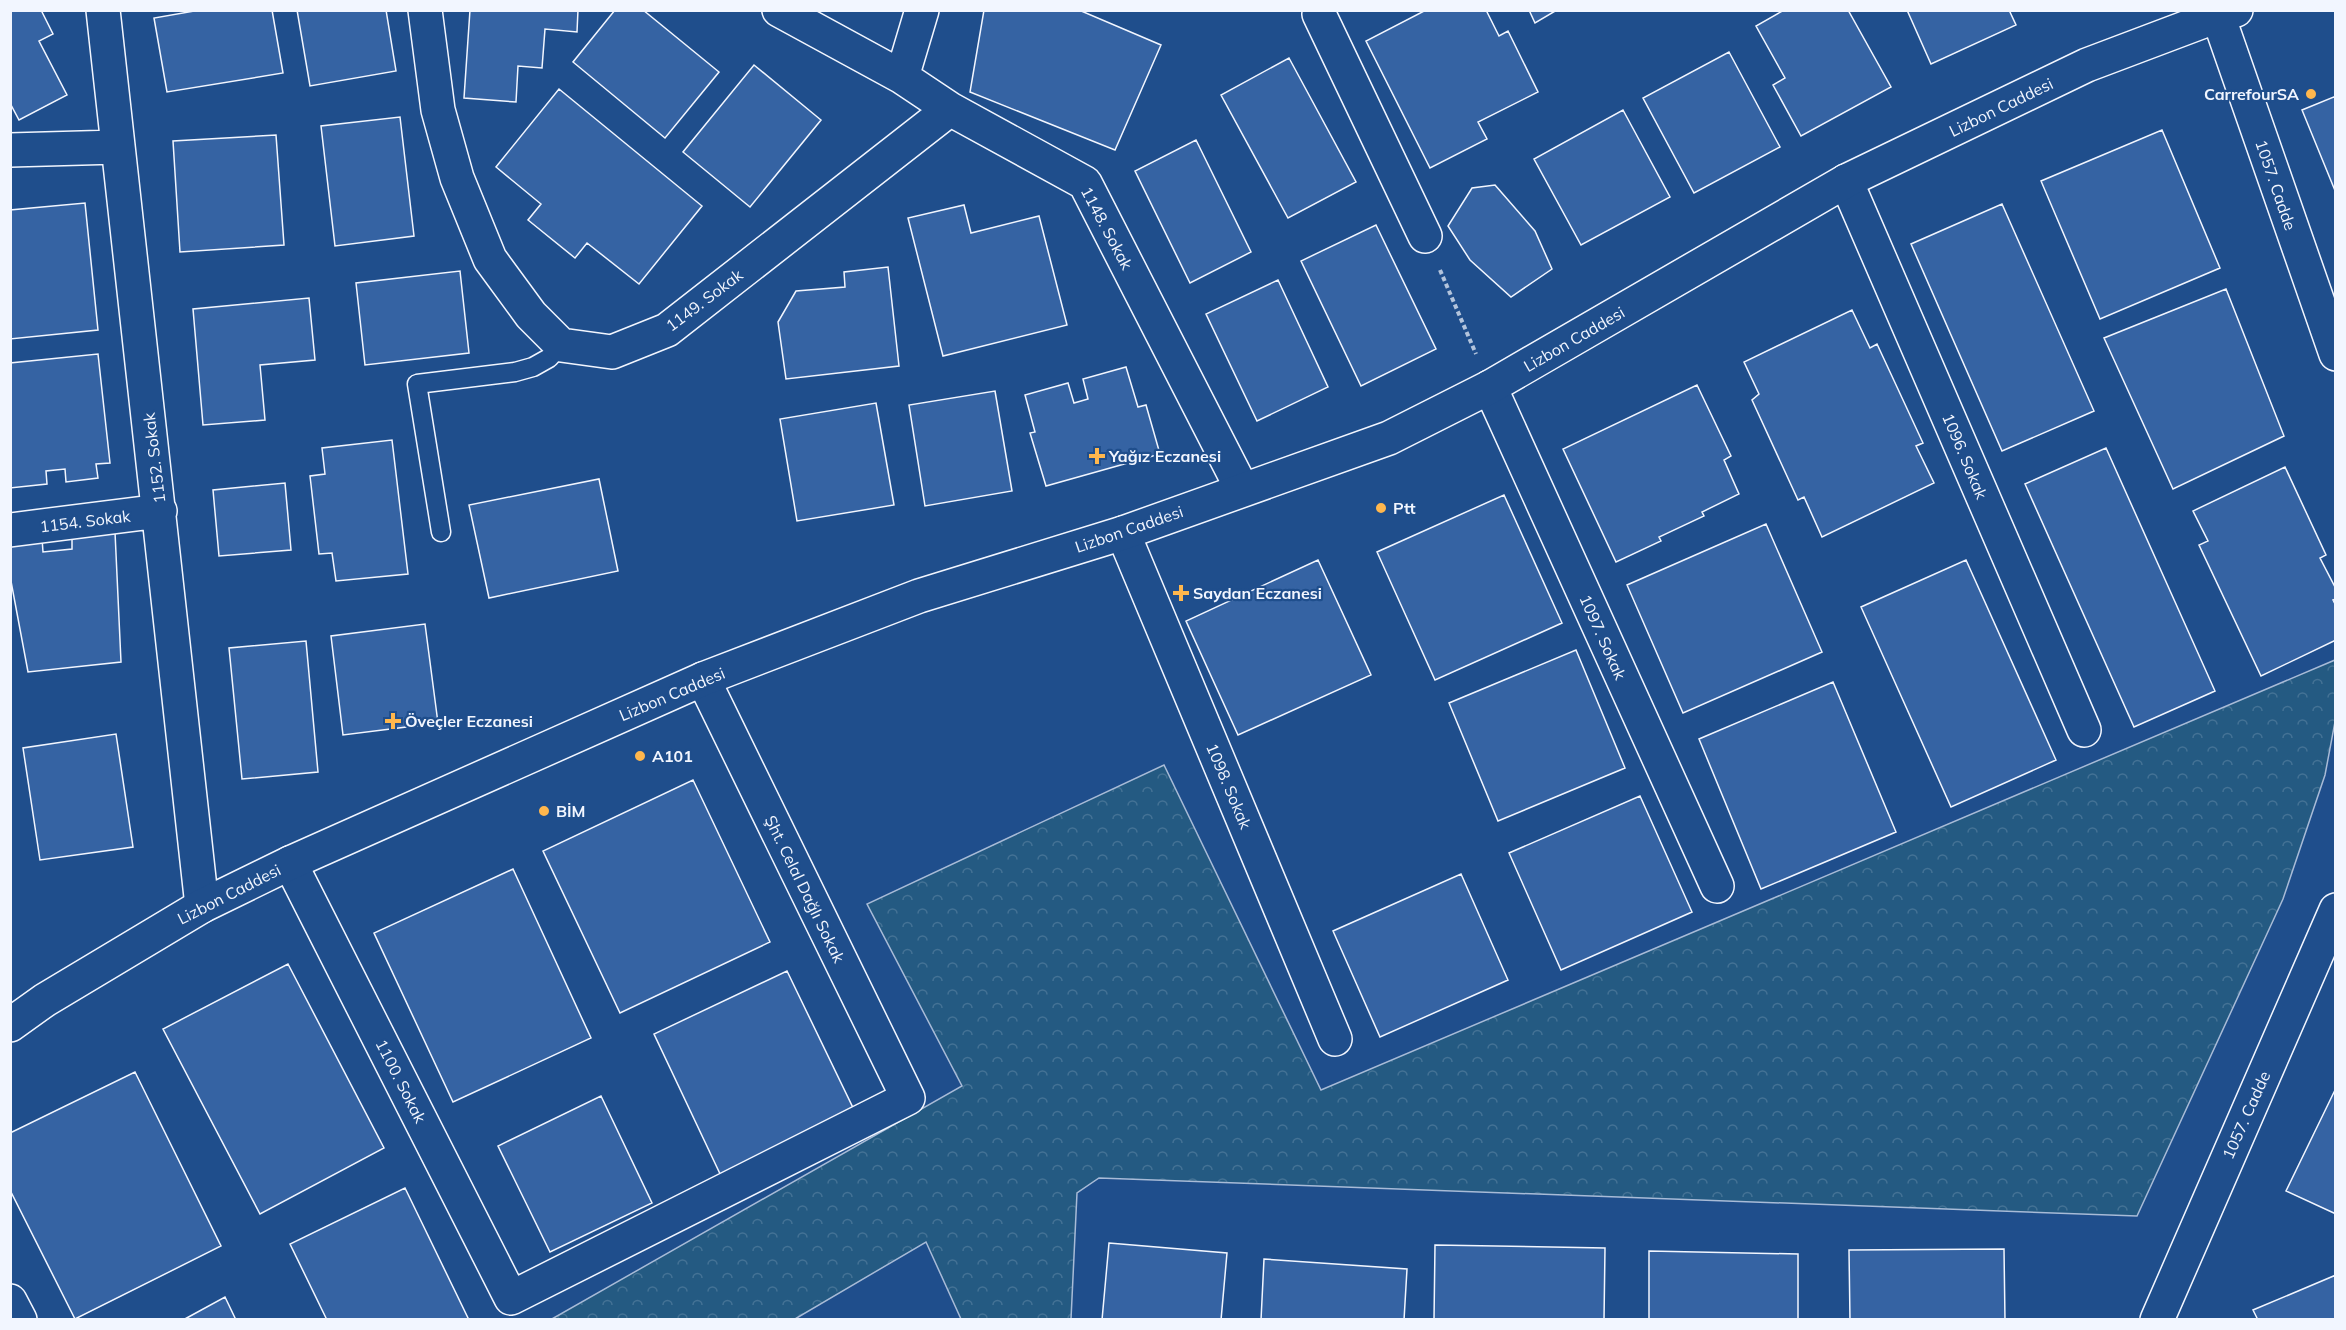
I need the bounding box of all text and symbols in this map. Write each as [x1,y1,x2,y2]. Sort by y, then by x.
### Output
street label: Lizbon Caddesi [1946,73,2056,141]
place label: CarrefourSA [2204,84,2299,104]
marker: CarrefourSA [2304,87,2318,101]
street label: 1057. Cadde [2251,137,2301,233]
street label: 1148. Sokak [1077,183,1138,274]
street label: 1149. Sokak [662,264,747,335]
street label: Lizbon Caddesi [1520,302,1628,376]
street label: 1096. Sokak [1938,410,1992,503]
street label: 1152. Sokak [138,411,169,505]
place label: Yağız Eczanesi [1108,446,1221,466]
marker: Yağız Eczanesi [1090,449,1104,463]
place label: Ptt [1393,498,1416,518]
street label: Lizbon Caddesi [1072,501,1186,557]
marker: Ptt [1374,501,1388,515]
street label: 1154. Sokak [38,505,132,536]
place label: Saydan Eczanesi [1193,583,1322,603]
marker: Saydan Eczanesi [1174,586,1188,600]
street label: 1097. Sokak [1575,591,1631,683]
street label: Lizbon Caddesi [616,663,728,725]
place label: Öveçler Eczanesi [405,711,533,731]
marker: Öveçler Eczanesi [386,714,400,728]
street label: 1098. Sokak [1202,740,1256,833]
place label: A101 [652,746,693,766]
marker: A101 [633,749,647,763]
place label: BİM [556,801,586,821]
marker: BİM [537,804,551,818]
street label: Şht. Celal Dağlı Sokak [761,812,850,967]
street label: Lizbon Caddesi [174,859,284,929]
street label: 1100. Sokak [371,1036,431,1127]
street label: 1057. Cadde [2218,1068,2274,1162]

